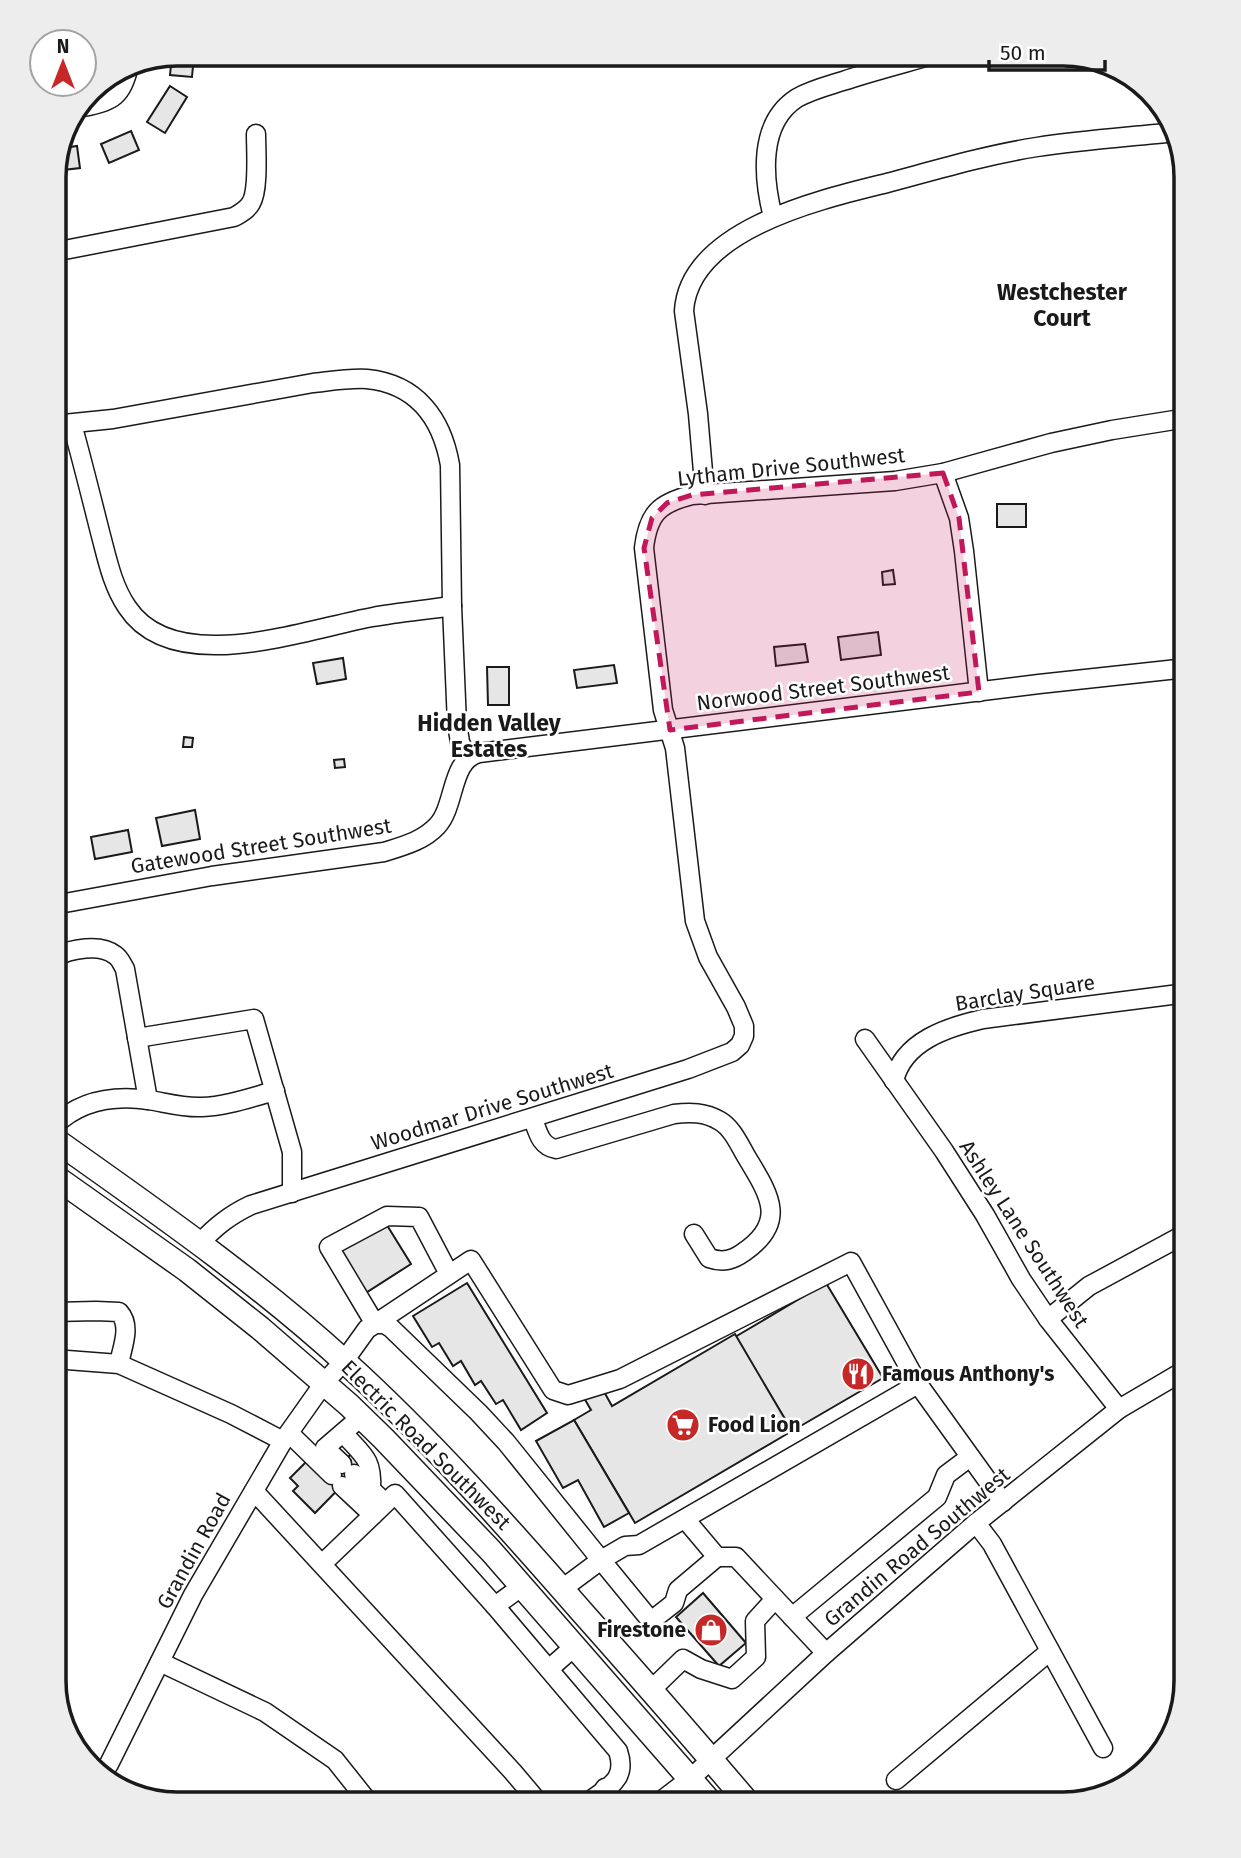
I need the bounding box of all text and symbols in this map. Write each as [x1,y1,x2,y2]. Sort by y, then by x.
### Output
north arrow [28,28,98,98]
scale bar [989,28,1104,72]
text: N [57,35,69,58]
text: 50 m [1000,40,1046,66]
district label: Westchester Court [997,278,1128,332]
street label: Lytham Drive Southwest [676,442,907,492]
street label: Norwood Street Southwest [695,660,951,716]
district label: Hidden Valley Estates [417,709,562,763]
street label: Gatewood Street Southwest [129,812,393,879]
street label: Barclay Square [953,969,1097,1017]
street label: Woodmar Drive Southwest [368,1058,617,1156]
street label: Ashley Lane Southwest [954,1135,1095,1333]
street label: Electric Road Southwest [336,1355,517,1536]
restaurant icon: Famous Anthony's [839,1355,877,1393]
place label: Famous Anthony's [882,1361,1054,1387]
supermarket icon: Food Lion [664,1406,702,1444]
place label: Food Lion [708,1412,801,1438]
street label: Grandin Road Southwest [819,1461,1015,1632]
street label: Grandin Road [151,1488,237,1614]
shop icon: Firestone [692,1611,730,1649]
place label: Firestone [597,1617,686,1643]

